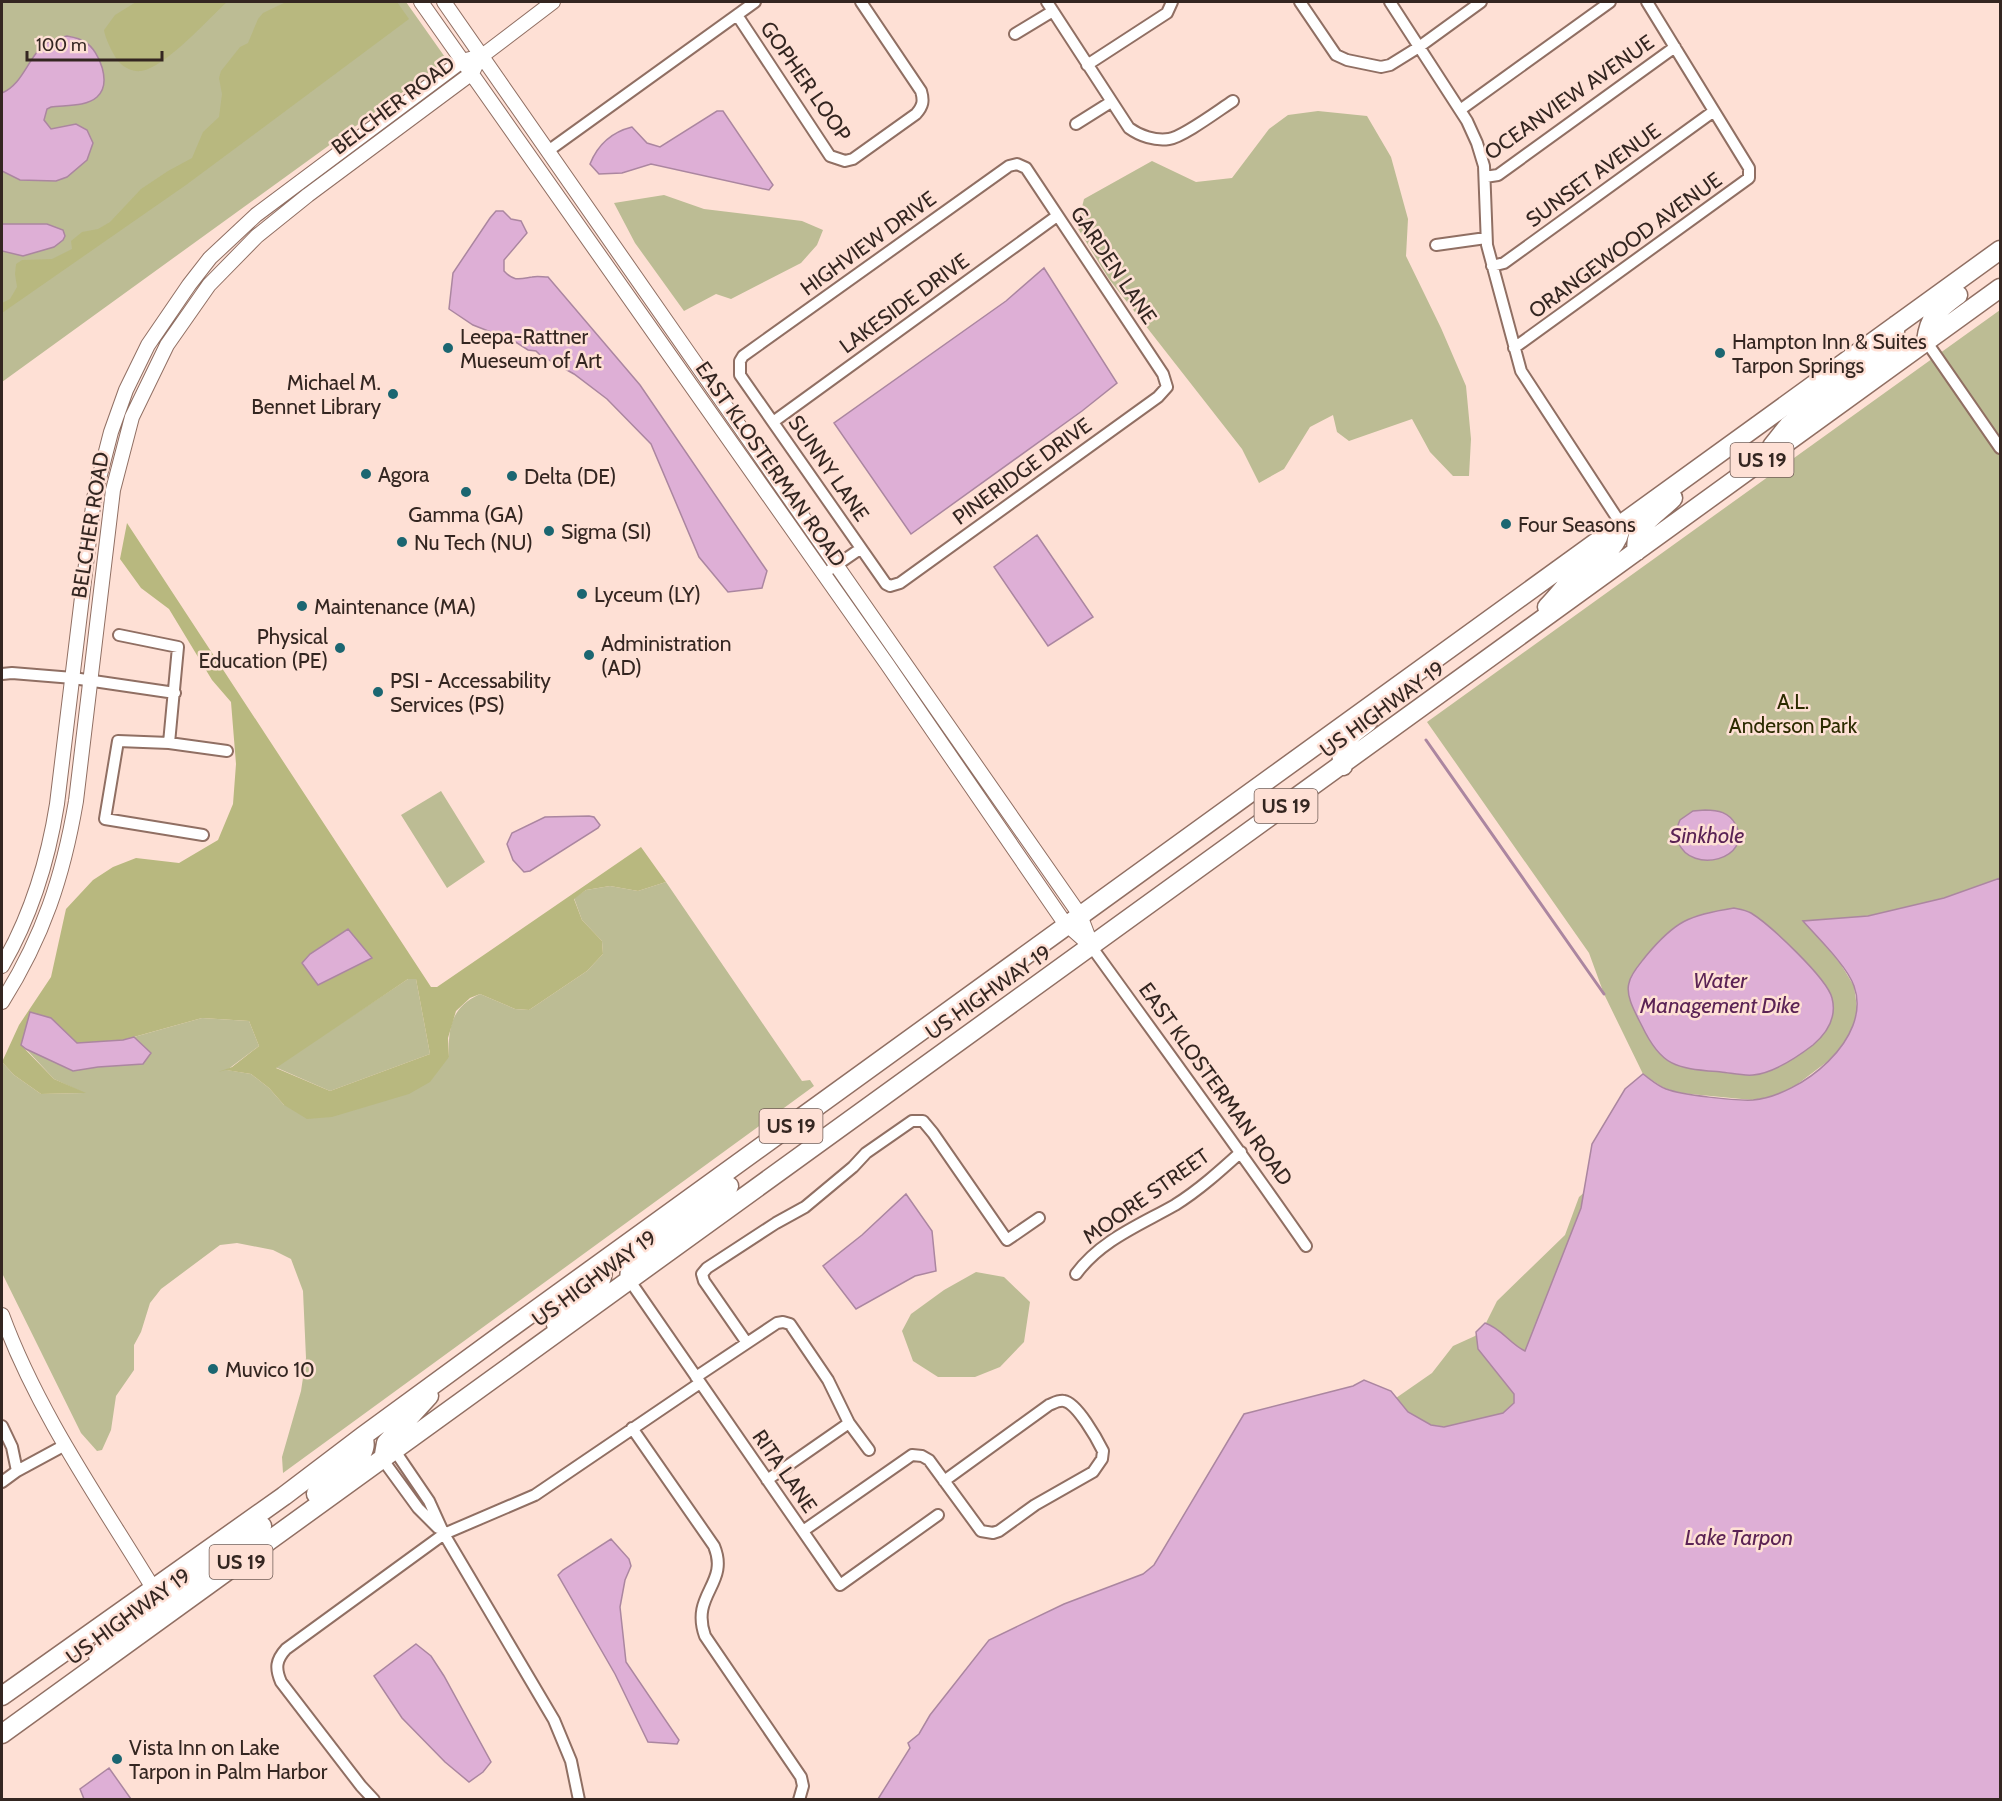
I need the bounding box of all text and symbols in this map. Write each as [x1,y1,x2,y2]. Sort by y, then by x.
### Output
street label: GOPHER LOOP [755,16,857,146]
scale bar [27,24,162,62]
street label: OCEANVIEW AVENUE [1480,29,1658,165]
text: 100 m [36,34,87,56]
street label: BELCHER ROAD [326,51,460,159]
street label: SUNSET AVENUE [1521,118,1665,232]
street label: ORANGEWOOD AVENUE [1524,167,1726,323]
street label: HIGHVIEW DRIVE [795,185,941,301]
street label: GARDEN LANE [1066,202,1162,328]
street label: LAKESIDE DRIVE [834,248,974,358]
place label: Leepa-Rattner Mueseum of Art [460,324,602,373]
place label: Hampton Inn & Suites Tarpon Springs [1732,329,1927,378]
marker: Leepa-Rattner Mueseum of Art [441,341,455,355]
marker: Hampton Inn & Suites Tarpon Springs [1713,346,1727,360]
street label: EAST KLOSTERMAN ROAD [691,357,851,571]
place label: Michael M. Bennet Library [251,370,381,419]
marker: Michael M. Bennet Library [386,387,400,401]
street label: SUNNY LANE [783,410,875,526]
street label: PINERIDGE DRIVE [948,412,1096,530]
road number: US 19 [1730,443,1794,477]
street label: BELCHER ROAD [66,450,114,600]
place label: Agora [378,462,429,487]
place label: Delta (DE) [524,464,616,489]
marker: Agora [359,467,373,481]
marker: Delta (DE) [505,469,519,483]
marker: Gamma (GA) [459,485,473,499]
place label: Gamma (GA) [408,502,524,527]
place label: Four Seasons [1518,512,1636,537]
marker: Four Seasons [1499,517,1513,531]
place label: Sigma (SI) [561,519,652,544]
marker: Sigma (SI) [542,524,556,538]
place label: Nu Tech (NU) [414,530,533,555]
marker: Nu Tech (NU) [395,535,409,549]
place label: Lyceum (LY) [594,582,701,607]
marker: Lyceum (LY) [575,587,589,601]
place label: Maintenance (MA) [314,594,476,619]
marker: Maintenance (MA) [295,599,309,613]
place label: Physical Education (PE) [199,624,328,673]
place label: Administration (AD) [601,631,731,680]
marker: Physical Education (PE) [333,641,347,655]
marker: Administration (AD) [582,648,596,662]
street label: US HIGHWAY 19 [1315,656,1449,762]
place label: PSI - Accessability Services (PS) [390,668,551,717]
marker: PSI - Accessability Services (PS) [371,685,385,699]
park label: A.L. Anderson Park [1729,689,1858,738]
road number: US 19 [1254,789,1318,823]
water label: Sinkhole [1670,822,1744,849]
street label: US HIGHWAY 19 [920,939,1056,1045]
water label: Water Management Dike [1639,967,1800,1019]
street label: EAST KLOSTERMAN ROAD [1134,978,1298,1190]
road number: US 19 [760,1109,822,1143]
street label: MOORE STREET [1078,1143,1214,1249]
street label: US HIGHWAY 19 [527,1225,661,1331]
place label: Muvico 10 [225,1357,315,1382]
marker: Muvico 10 [206,1362,220,1376]
street label: RITA LANE [747,1425,823,1517]
water label: Lake Tarpon [1685,1524,1793,1551]
road number: US 19 [210,1545,272,1579]
street label: US HIGHWAY 19 [61,1563,195,1669]
place label: Vista Inn on Lake Tarpon in Palm Harbor [129,1735,328,1784]
marker: Vista Inn on Lake Tarpon in Palm Harbor [110,1752,124,1766]

